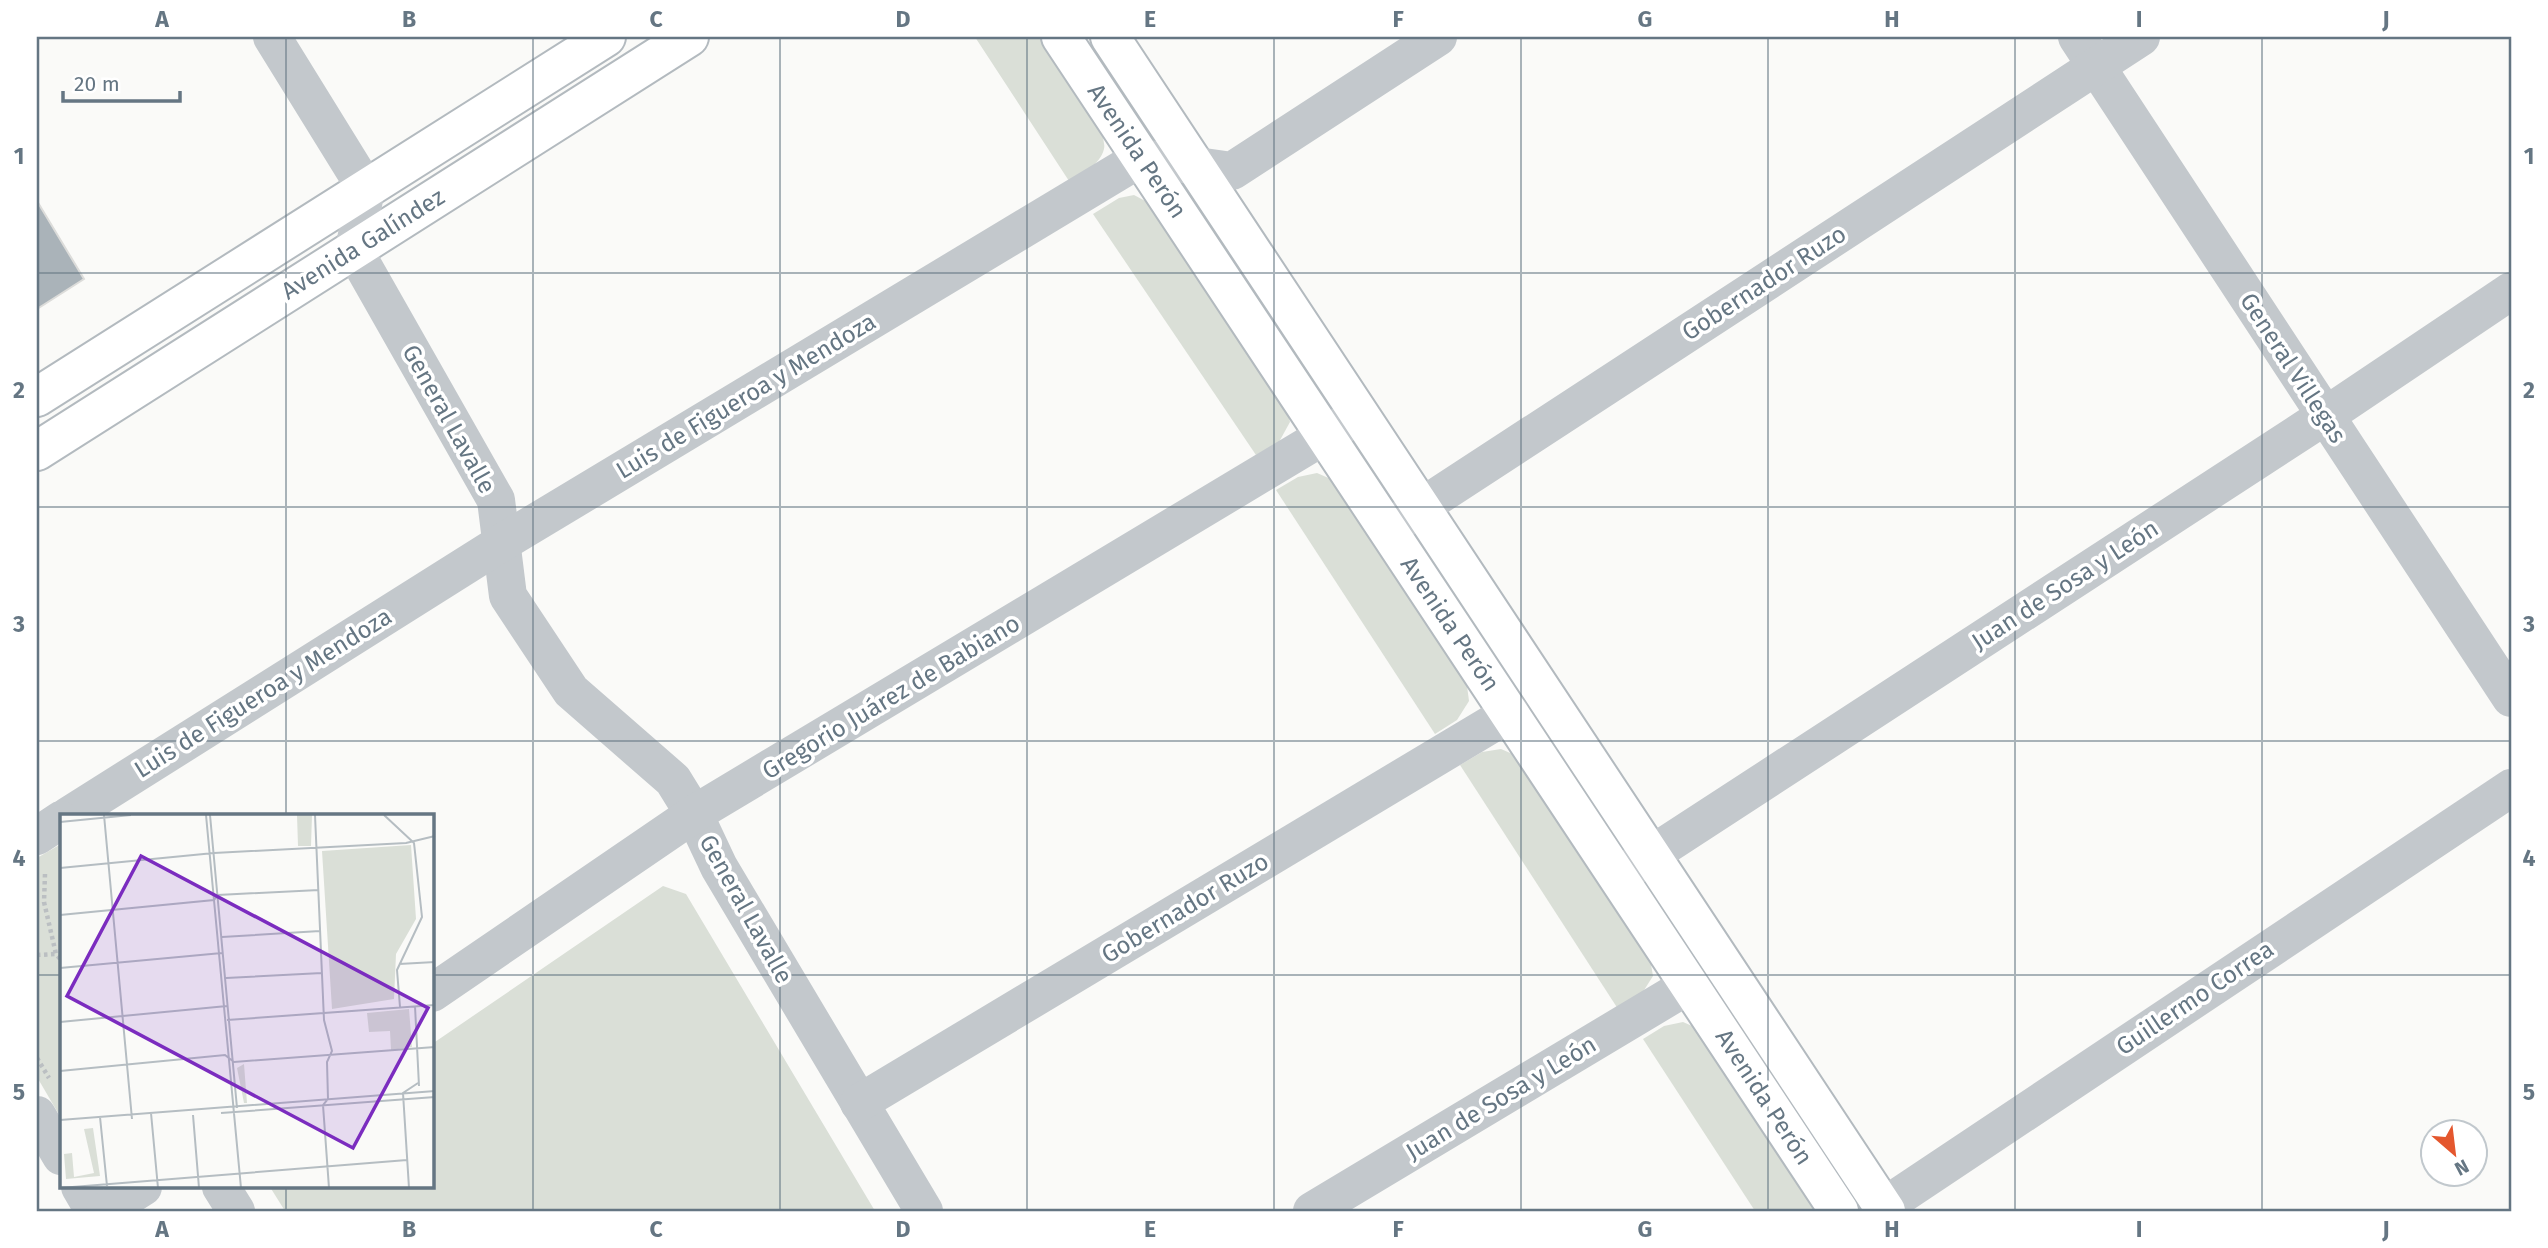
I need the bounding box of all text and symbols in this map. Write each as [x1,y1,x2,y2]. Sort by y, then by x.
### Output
text: A [154,5,169,33]
text: B [402,5,416,33]
text: C [649,5,663,33]
text: D [896,5,911,33]
text: E [1144,5,1156,33]
text: F [1392,5,1404,33]
text: G [1638,5,1652,33]
text: H [1884,5,1900,33]
text: I [2136,5,2142,33]
text: J [2381,5,2390,33]
scale bar [63,60,180,104]
text: 20 m [74,71,120,97]
street label: Avenida Perón [1082,78,1192,224]
text: 1 [14,142,24,170]
text: 1 [2524,142,2534,170]
street label: Avenida Galíndez [276,183,450,305]
street label: Gobernador Ruzo [1677,220,1851,346]
street label: General Villegas [2234,288,2352,448]
street label: Luis de Figueroa y Mendoza [611,307,881,485]
street label: General Lavalle [397,340,501,498]
text: 2 [13,376,25,404]
text: 2 [2523,376,2535,404]
street label: Juan de Sosa y León [1966,514,2164,656]
street label: Avenida Perón [1395,551,1505,697]
street label: Luis de Figueroa y Mendoza [129,602,397,784]
street label: Gregorio Juárez de Babiano [757,609,1025,785]
text: 3 [12,610,25,638]
text: 3 [2522,610,2535,638]
inset map [60,814,434,1188]
street label: General Lavalle [694,830,798,988]
text: 4 [13,844,26,872]
text: 4 [2523,844,2536,872]
street label: Gobernador Ruzo [1096,847,1274,969]
street label: Guillermo Correa [2111,935,2279,1061]
street label: Avenida Perón [1710,1024,1818,1170]
street label: Juan de Sosa y León [1401,1030,1601,1166]
text: 5 [13,1078,25,1106]
text: 5 [2523,1078,2535,1106]
north arrow [2418,1118,2488,1188]
text: N [2451,1154,2473,1181]
text: A [154,1215,169,1243]
text: B [402,1215,416,1243]
text: C [649,1215,663,1243]
text: D [896,1215,911,1243]
text: E [1144,1215,1156,1243]
text: F [1392,1215,1404,1243]
text: G [1638,1215,1652,1243]
text: H [1884,1215,1900,1243]
text: I [2136,1215,2142,1243]
text: J [2381,1215,2390,1243]

